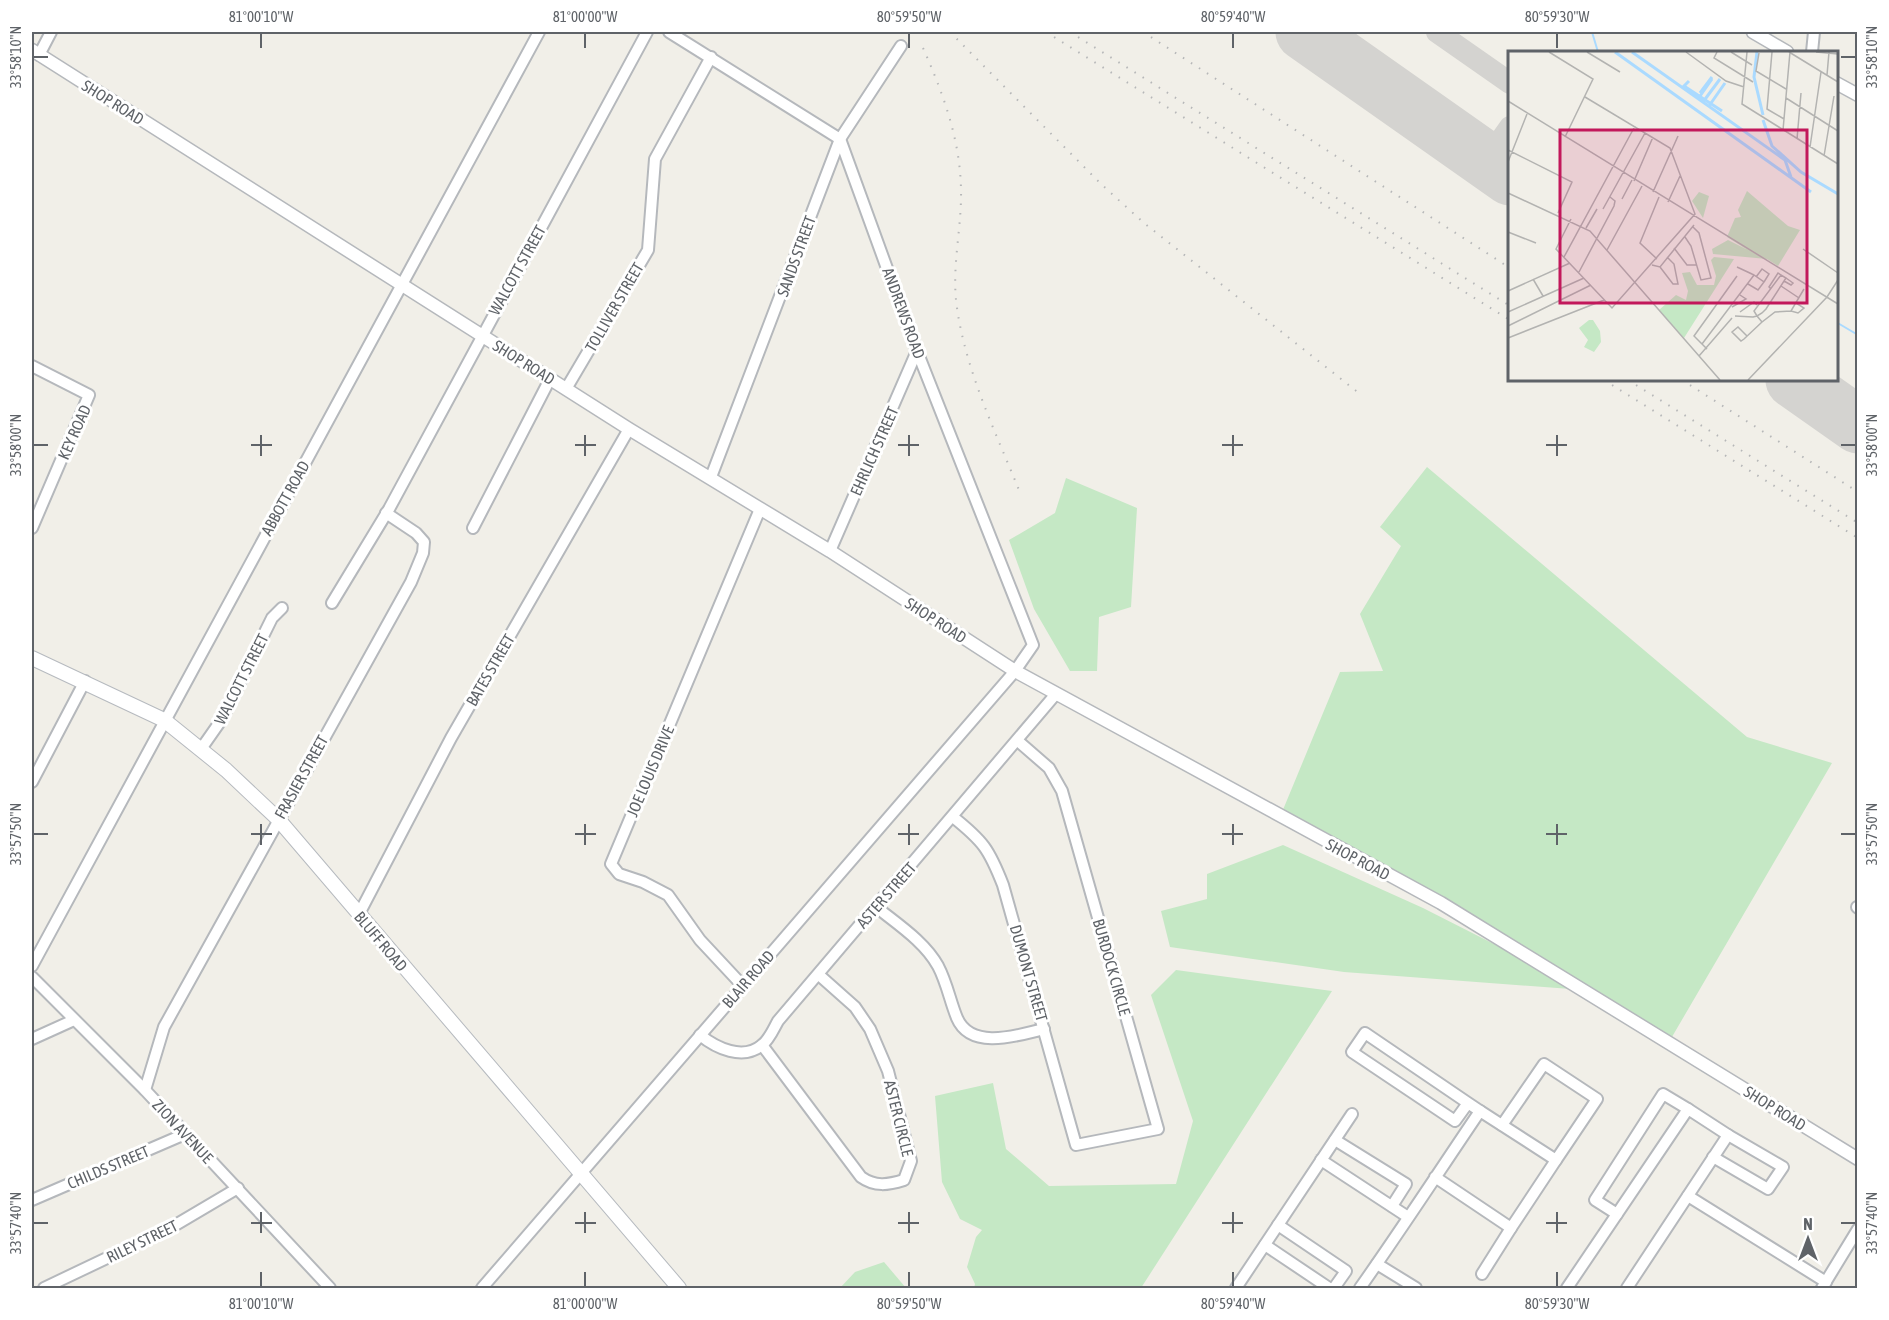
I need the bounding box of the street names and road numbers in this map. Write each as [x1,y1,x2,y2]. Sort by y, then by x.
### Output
street label: SHOP ROAD [79,76,147,128]
street label: SANDS STREET [773,213,819,299]
street label: WALCOTT STREET [485,222,549,318]
street label: TOLLIVER STREET [581,259,647,355]
street label: ANDREWS ROAD [879,265,929,361]
street label: SHOP ROAD [490,336,558,388]
street label: KEY ROAD [54,402,94,462]
street label: EHRLICH STREET [846,404,902,498]
street label: ABBOTT ROAD [257,458,313,538]
street label: SHOP ROAD [902,594,970,646]
street label: WALCOTT STREET [210,631,272,727]
street label: BATES STREET [462,631,518,709]
street label: JOE LOUIS DRIVE [623,723,677,819]
street label: FRASIER STREET [271,732,331,822]
street label: SHOP ROAD [1323,835,1393,883]
street label: ASTER STREET [853,859,919,931]
street label: BLUFF ROAD [351,908,411,975]
street label: BURDOCK CIRCLE [1090,917,1134,1018]
street label: DUMONT STREET [1007,923,1051,1023]
street label: BLAIR ROAD [718,947,778,1011]
street label: ASTER CIRCLE [881,1078,917,1158]
street label: SHOP ROAD [1741,1082,1809,1134]
street label: ZION AVENUE [149,1096,217,1167]
street label: CHILDS STREET [64,1142,152,1192]
street label: RILEY STREET [104,1216,180,1266]

